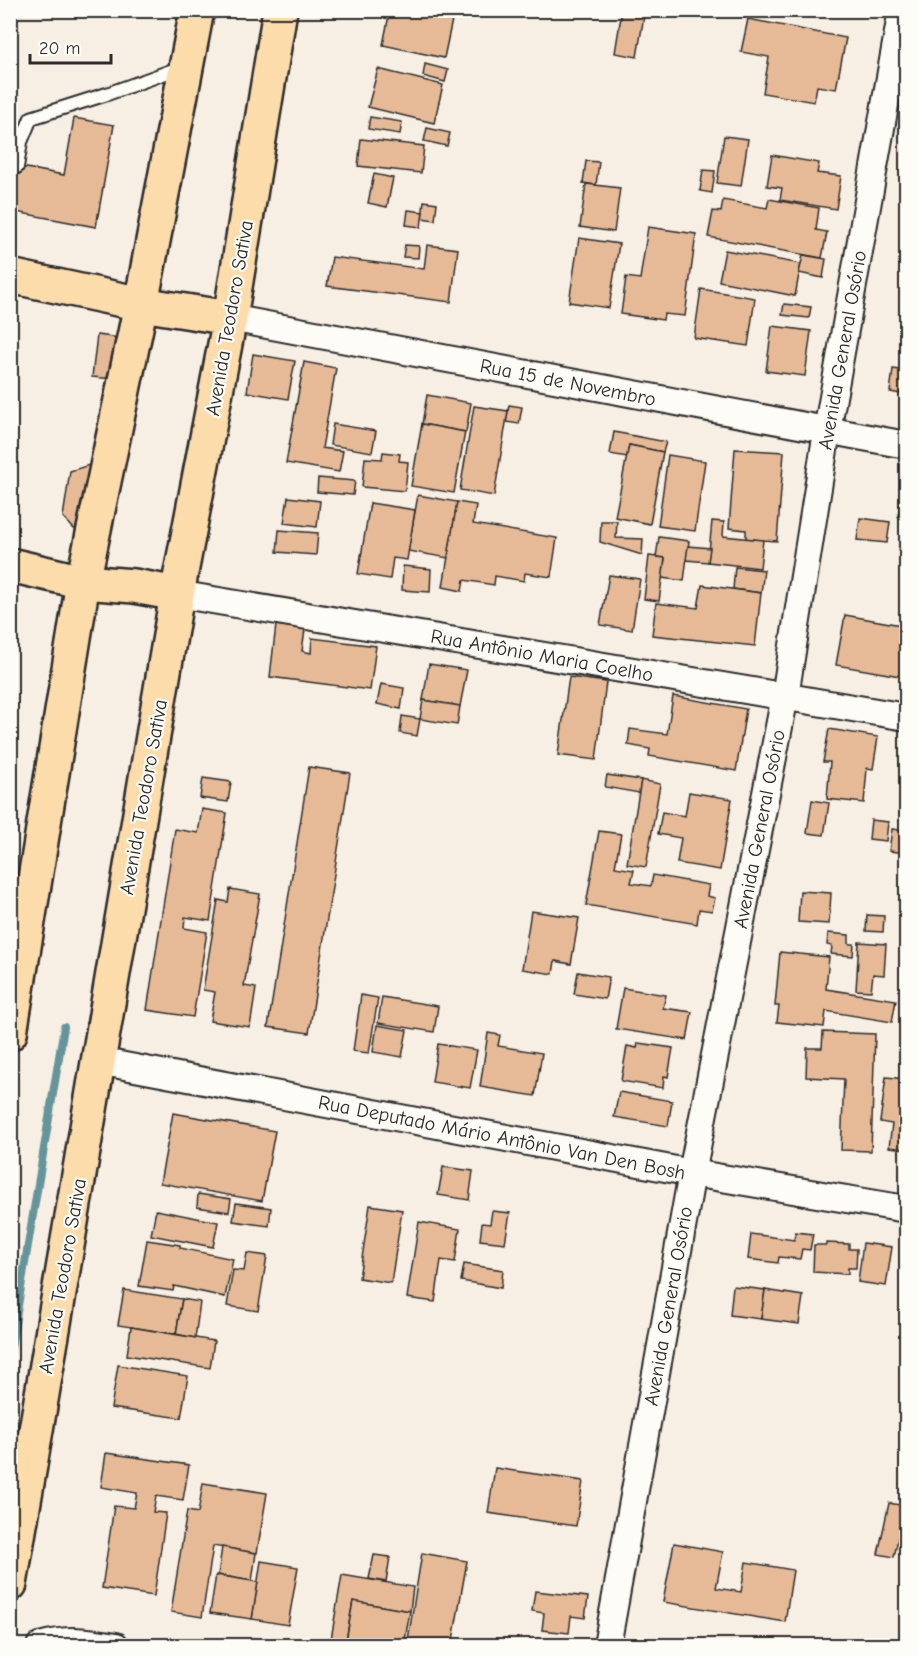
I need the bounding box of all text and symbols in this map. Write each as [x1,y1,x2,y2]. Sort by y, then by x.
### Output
scale bar [30,27,111,65]
text: 20 m [39,38,80,59]
street label: Avenida Teodoro Sativa [201,219,258,418]
street label: Avenida General Osório [814,249,871,452]
street label: Rua 15 de Novembro [478,354,658,411]
street label: Rua Antônio Maria Coelho [429,625,655,686]
street label: Avenida Teodoro Sativa [115,698,172,897]
street label: Avenida General Osório [729,728,790,930]
street label: Rua Deputado Mário Antônio Van Den Bosh [316,1091,688,1184]
street label: Avenida Teodoro Sativa [34,1177,91,1376]
street label: Avenida General Osório [640,1205,697,1408]

